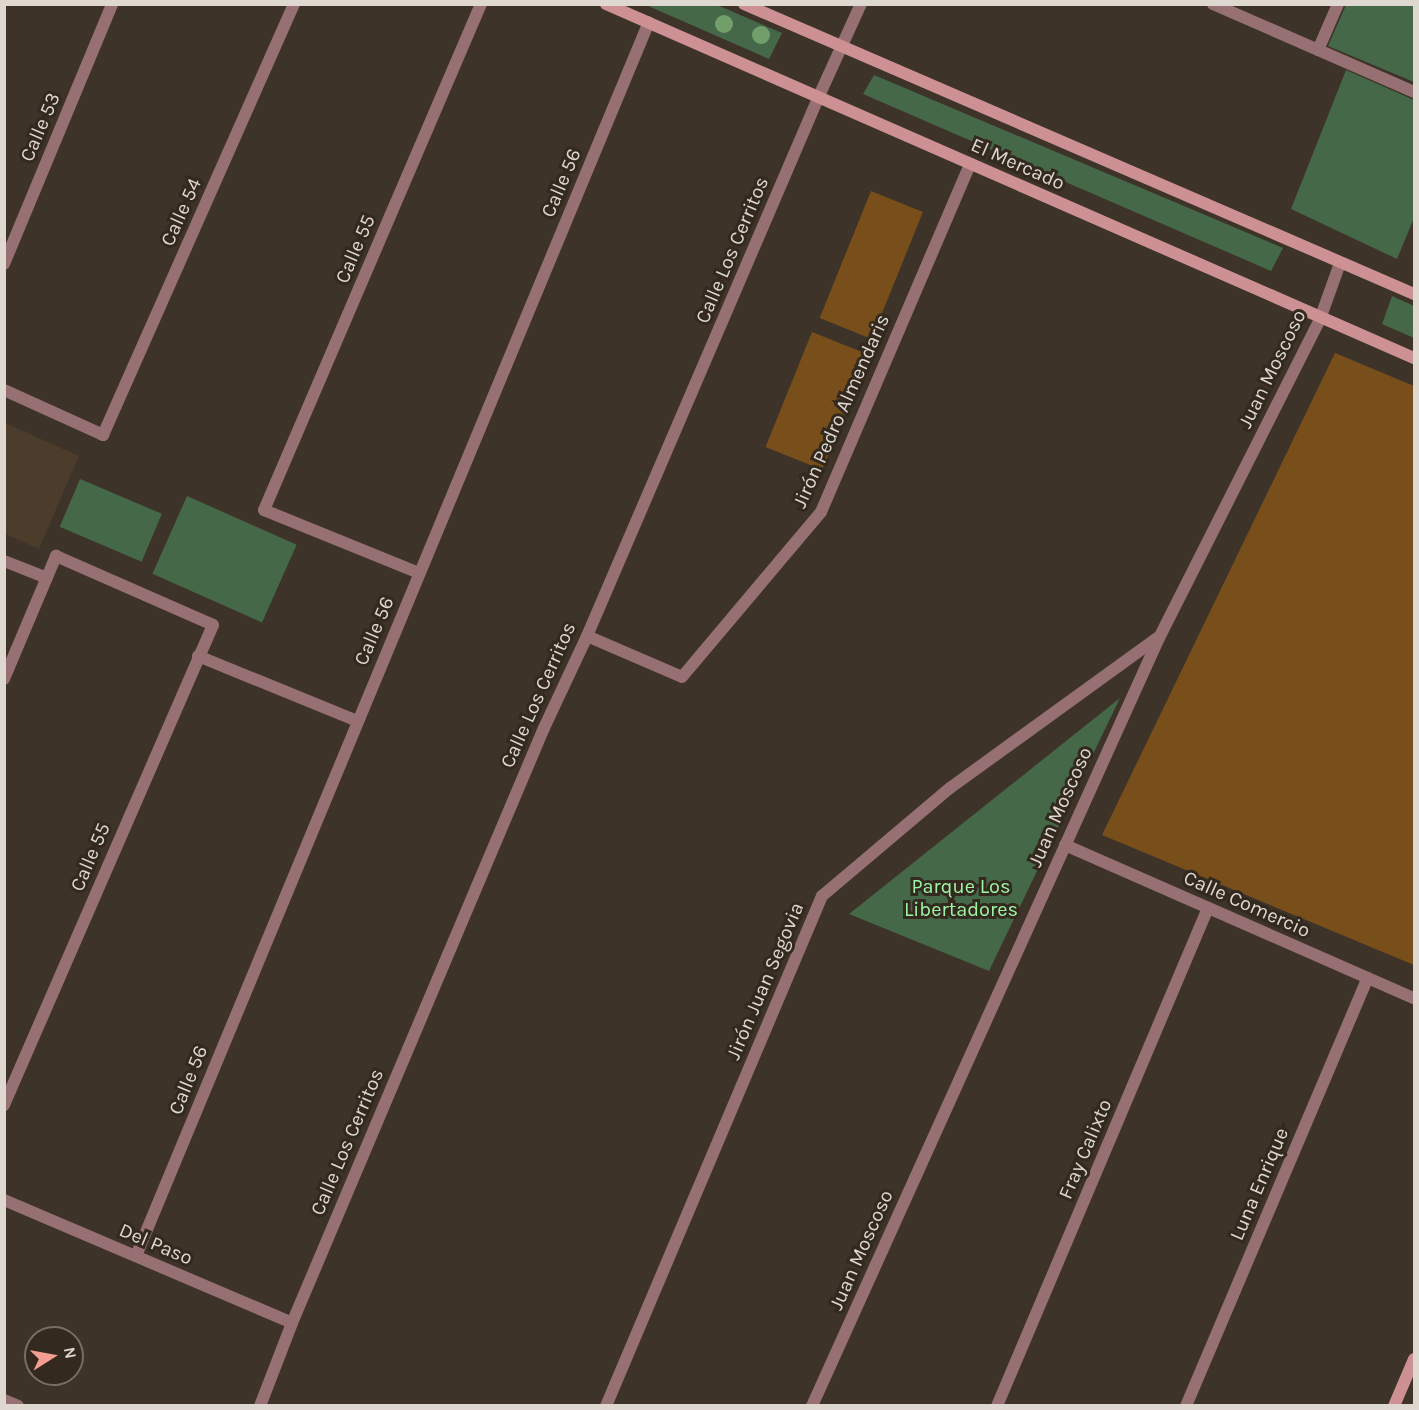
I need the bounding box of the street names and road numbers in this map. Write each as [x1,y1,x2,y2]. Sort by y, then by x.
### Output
street label: Calle 53 [15,89,65,165]
street label: El Mercado [967,133,1069,195]
street label: Calle 56 [536,145,586,221]
street label: Calle Los Cerritos [690,173,774,327]
street label: Calle 54 [155,174,207,250]
street label: Calle 55 [330,211,380,287]
street label: Juan Moscoso [1233,306,1311,432]
street label: Jirón Pedro Almendaris [787,310,895,512]
street label: Calle 56 [349,593,399,669]
street label: Calle Los Cerritos [495,618,581,772]
street label: Juan Moscoso [1023,743,1097,871]
street label: Calle 55 [65,819,115,895]
street label: Calle Comercio [1180,865,1314,943]
street label: Jirón Juan Segovia [721,899,809,1063]
street label: Calle 56 [163,1042,213,1118]
street label: Calle Los Cerritos [305,1065,389,1219]
street label: Fray Calixto [1053,1095,1117,1203]
street label: Luna Enrique [1225,1124,1293,1244]
street label: Juan Moscoso [824,1186,898,1314]
street label: Del Paso [116,1218,196,1270]

